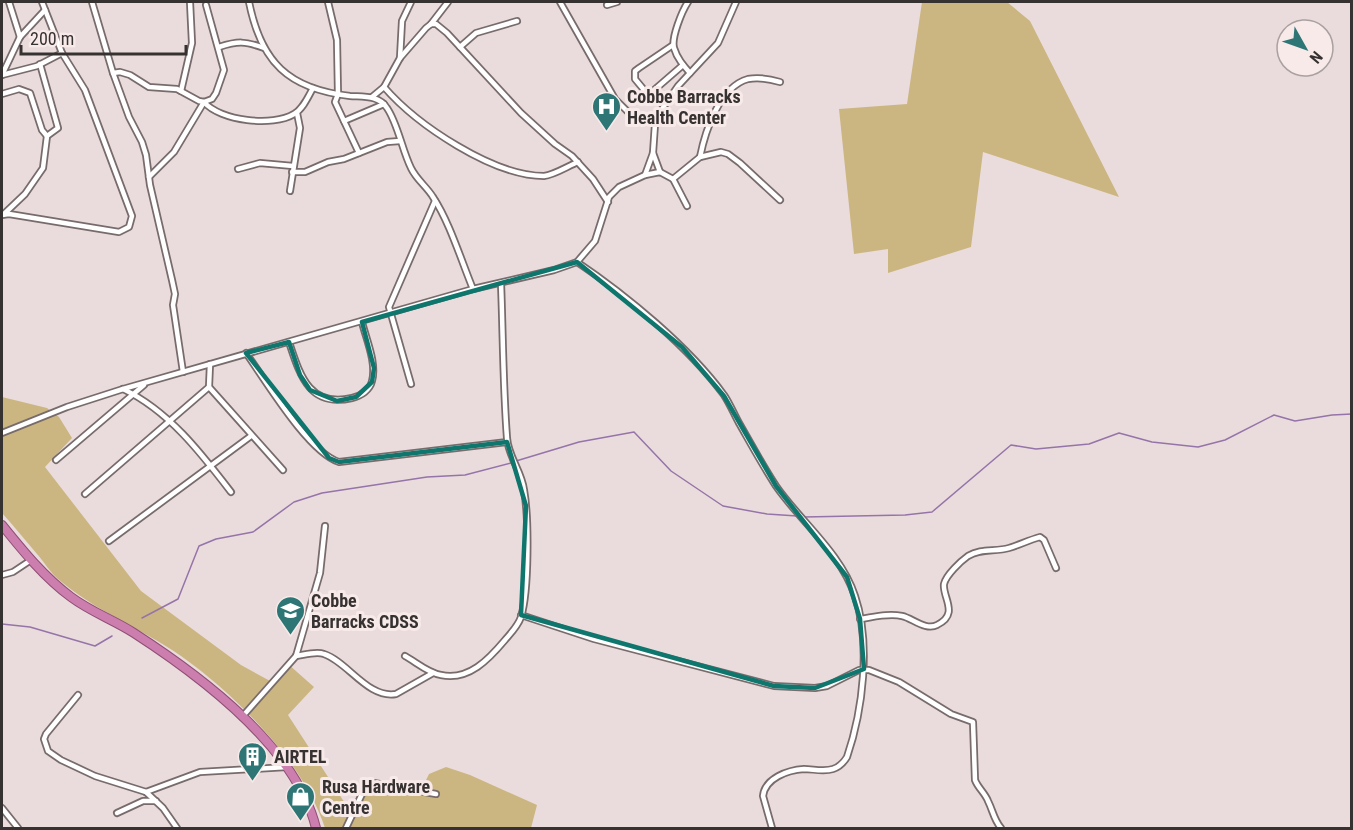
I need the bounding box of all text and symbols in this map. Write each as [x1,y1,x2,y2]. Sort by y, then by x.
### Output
scale bar [21,18,186,56]
north arrow [1275,18,1335,78]
text: 200 m [30,28,74,49]
text: N [1306,47,1327,67]
place label: Cobbe Barracks Health Center [627,86,741,128]
hospital icon: Cobbe Barracks Health Center [590,90,622,132]
place label: Cobbe Barracks CDSS [311,590,419,632]
school or university icon: Cobbe Barracks CDSS [274,594,306,636]
building icon: AIRTEL [237,740,269,782]
place label: AIRTEL [274,746,327,767]
place label: Rusa Hardware Centre [322,776,431,818]
shop icon: Rusa Hardware Centre [285,780,317,822]

